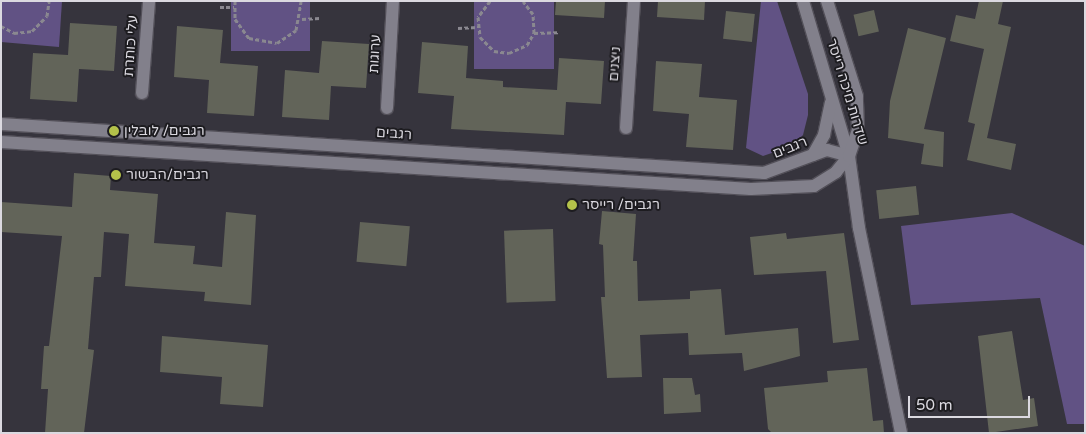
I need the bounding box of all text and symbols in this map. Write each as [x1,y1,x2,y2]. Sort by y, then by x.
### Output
street label: עלי כותרת [120,15,142,77]
street label: ערוגות [366,34,384,74]
street label: שדרות מיכה רייסר [823,37,871,147]
street label: ניצנים [605,46,625,82]
place label: רגבים/ לובלין [124,123,205,139]
street label: רגבים [376,124,412,144]
marker: רגבים/ לובלין [108,125,120,137]
street label: רגבים [770,134,810,162]
place label: רגבים/הבשור [126,167,209,183]
marker: רגבים/הבשור [110,169,122,181]
place label: רגבים/ רייסר [582,197,660,213]
marker: רגבים/ רייסר [566,199,578,211]
scale bar [911,386,1034,418]
text: 50 m [916,396,953,414]

